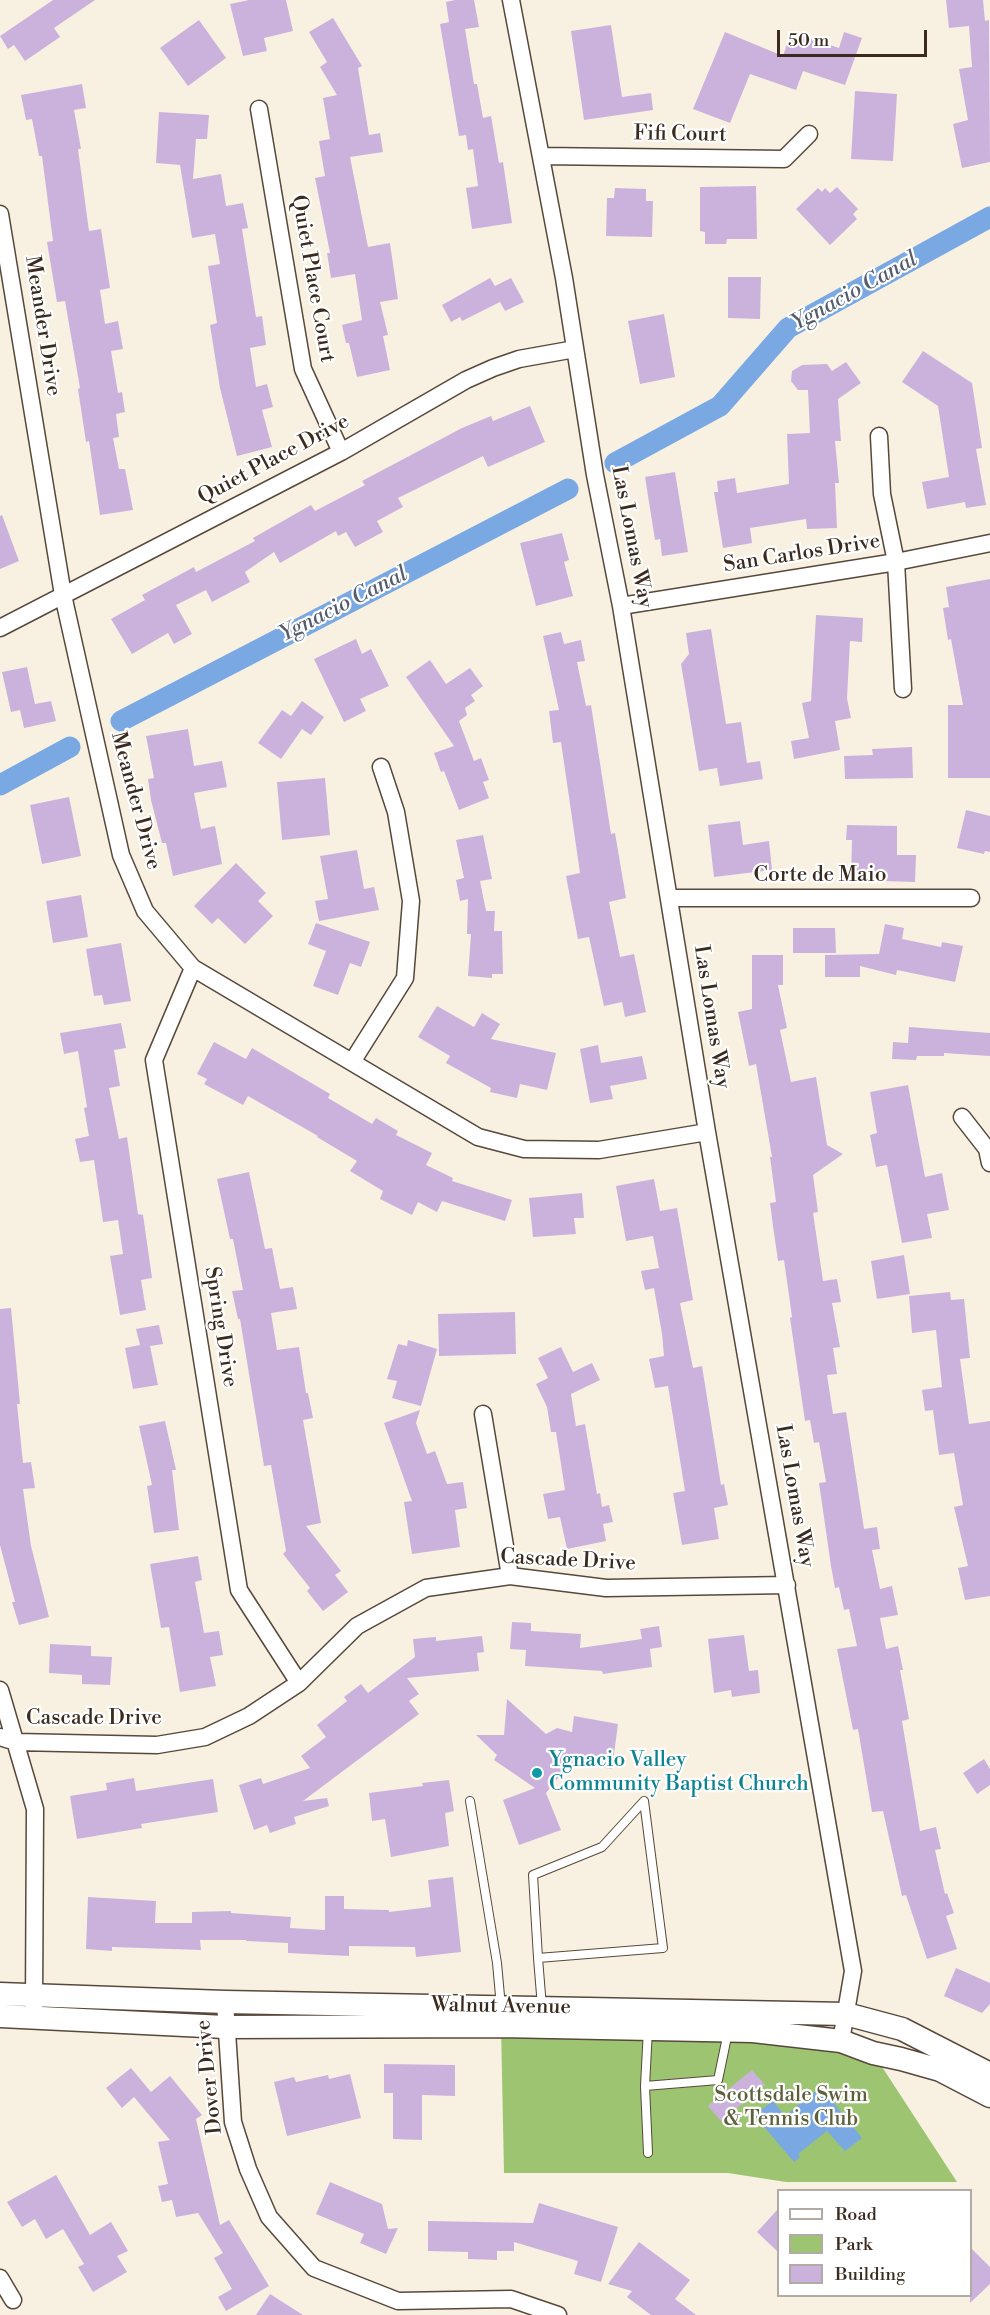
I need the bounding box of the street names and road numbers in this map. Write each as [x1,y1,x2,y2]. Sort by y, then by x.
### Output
street label: Fifi Court [633,122,727,148]
street label: Quiet Place Court [285,193,339,365]
street label: Meander Drive [18,254,66,398]
street label: Quiet Place Drive [194,409,354,511]
street label: Las Lomas Way [605,464,657,610]
street label: San Carlos Drive [722,529,882,579]
street label: Meander Drive [104,729,166,873]
street label: Corte de Maio [754,863,886,889]
street label: Las Lomas Way [687,944,735,1090]
street label: Spring Drive [198,1265,242,1389]
street label: Las Lomas Way [769,1423,819,1569]
street label: Cascade Drive [500,1545,636,1577]
street label: Cascade Drive [26,1706,162,1732]
street label: Walnut Avenue [431,1993,571,2021]
street label: Dover Drive [191,2018,229,2136]

